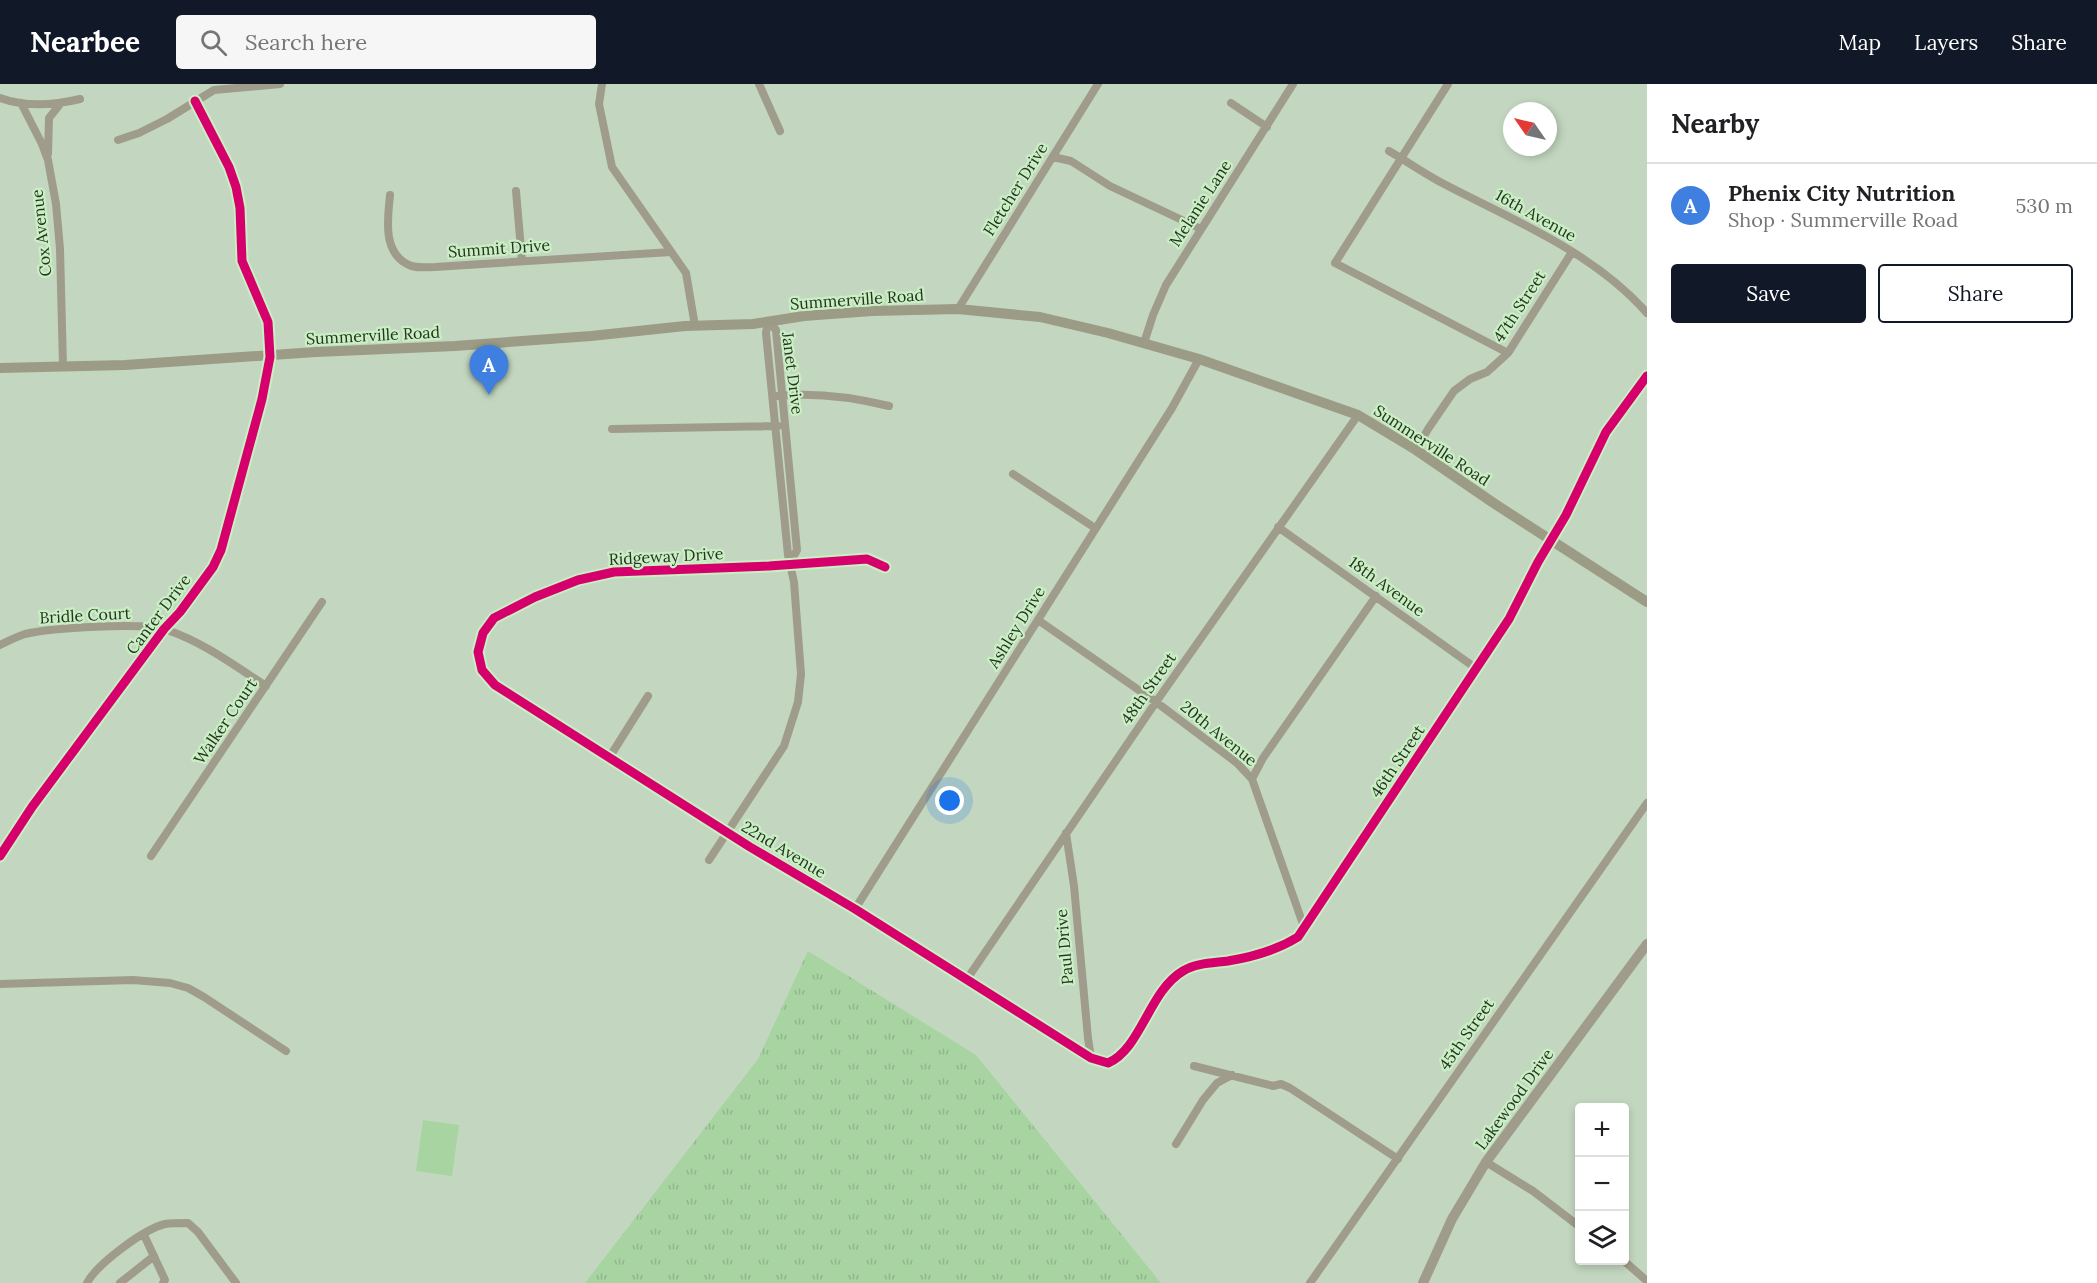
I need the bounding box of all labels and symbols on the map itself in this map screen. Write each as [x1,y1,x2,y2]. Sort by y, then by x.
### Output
north arrow [1503,102,1557,156]
street label: Fletcher Drive [978,139,1052,239]
street label: Melanie Lane [1165,156,1236,250]
street label: 16th Avenue [1492,185,1580,246]
street label: Cox Avenue [26,188,56,278]
street label: Summit Drive [447,234,551,262]
street label: 47th Street [1488,266,1550,346]
street label: Summerville Road [789,284,925,314]
street label: Summerville Road [305,321,441,348]
street label: Janet Drive [778,330,808,416]
pin: A [470,346,508,395]
street label: Summerville Road [1370,400,1494,490]
street label: Ridgeway Drive [608,543,724,569]
street label: 18th Avenue [1345,552,1429,620]
street label: Canter Drive [121,570,195,658]
street label: Ashley Drive [982,582,1049,672]
street label: Bridle Court [39,603,132,627]
street label: 48th Street [1116,648,1180,728]
street label: Walker Court [189,673,262,768]
street label: 20th Avenue [1177,696,1262,770]
street label: 46th Street [1365,720,1429,801]
your location [935,786,964,815]
street label: 22nd Avenue [738,816,830,882]
street label: Paul Drive [1051,908,1077,986]
street label: 45th Street [1434,994,1498,1074]
street label: Lakewood Drive [1471,1044,1558,1153]

